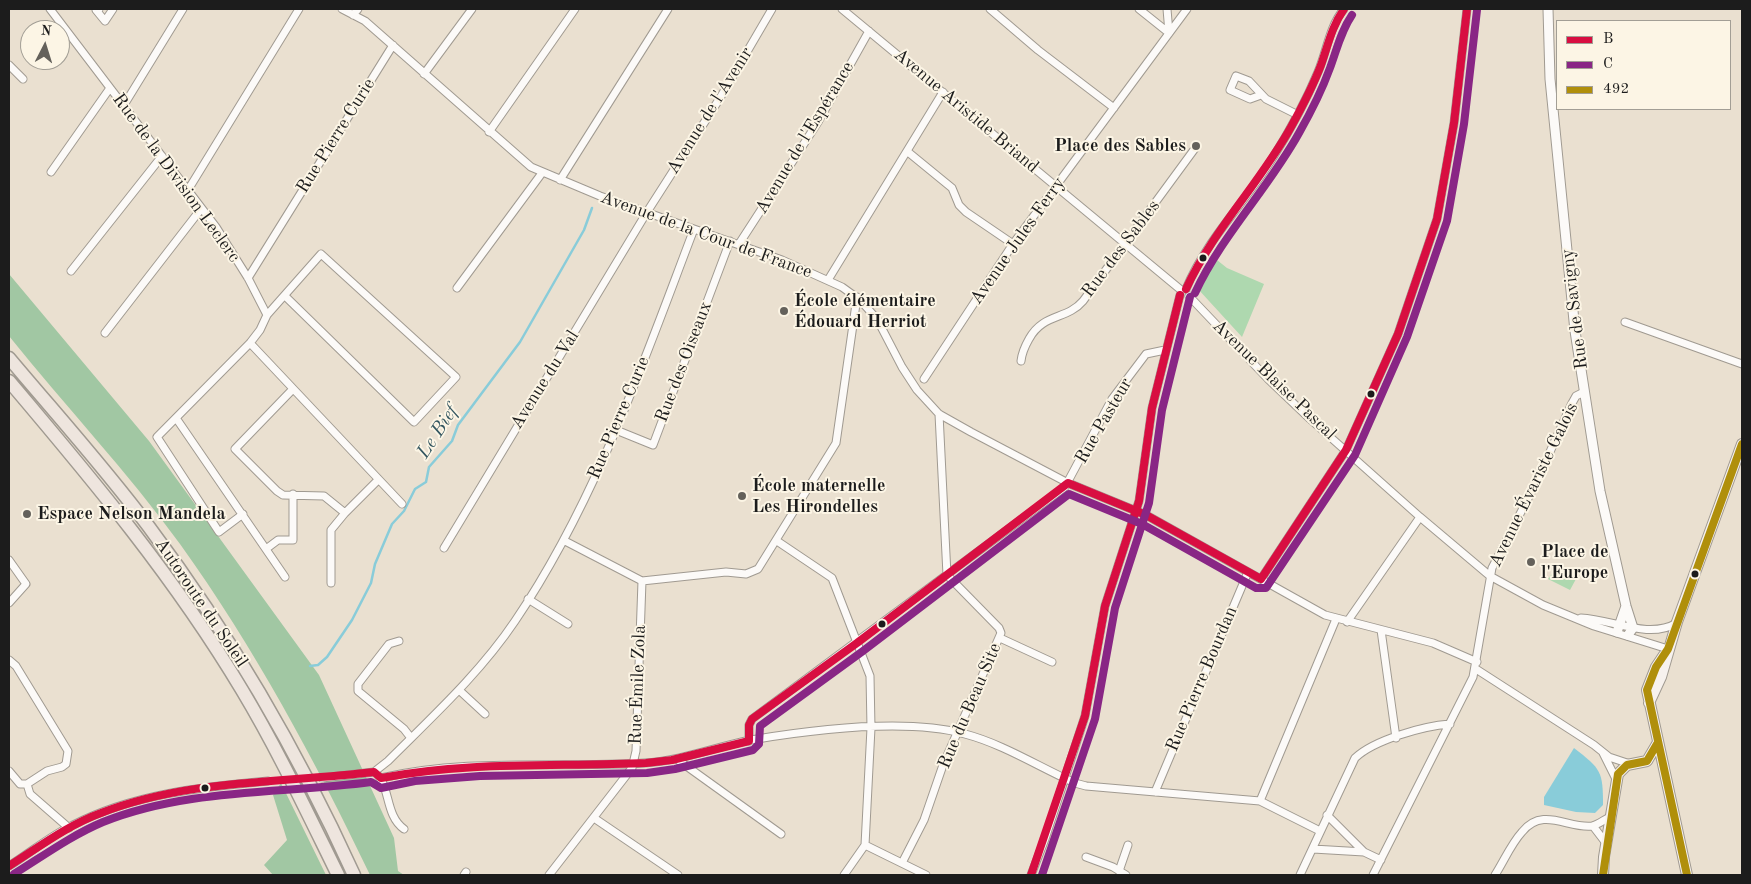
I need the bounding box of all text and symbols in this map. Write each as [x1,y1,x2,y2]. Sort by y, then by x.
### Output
north arrow [20,20,70,70]
legend [1556,20,1731,110]
text: N [40,24,52,38]
text: B [1603,32,1613,47]
street label: Avenue de l'Avenir [662,44,758,178]
street label: Avenue Aristide Briand [889,44,1043,178]
text: C [1603,57,1613,72]
street label: Avenue de l'Espérance [751,58,859,218]
street label: Rue Pierre Curie [292,75,380,197]
text: 492 [1603,82,1629,97]
street label: Rue de la Division Leclerc [107,89,245,267]
place label: Place des Sables [1054,135,1186,157]
marker: Place des Sables [1190,140,1202,152]
street label: Avenue Jules Ferry [966,173,1070,309]
street label: Avenue de la Cour de France [597,187,815,283]
street label: Rue des Sables [1077,196,1165,302]
street label: Rue de Savigny [1557,247,1593,371]
unlabelled marker [1198,253,1208,263]
place label: École élémentaire Édouard Herriot [794,290,936,332]
street label: Rue des Oiseaux [651,298,717,426]
marker: École élémentaire Édouard Herriot [778,305,790,317]
street label: Avenue Blaise Pascal [1207,315,1341,445]
street label: Avenue du Val [506,327,584,433]
street label: Rue Pierre Curie [583,353,655,483]
street label: Rue Pasteur [1071,374,1137,468]
unlabelled marker [1366,389,1376,399]
street label: Avenue Évariste Galois [1485,399,1583,571]
water label: Le Bief [412,401,464,463]
place label: École maternelle Les Hirondelles [752,475,885,518]
marker: École maternelle Les Hirondelles [736,490,748,502]
place label: Espace Nelson Mandela [37,503,226,525]
marker: Espace Nelson Mandela [21,508,33,520]
street label: Autoroute du Soleil [150,534,252,672]
place label: Place de l'Europe [1541,541,1608,584]
marker: Place de l'Europe [1525,556,1537,568]
unlabelled marker [1690,569,1700,579]
street label: Rue Pierre Bourdan [1162,603,1242,755]
unlabelled marker [877,619,887,629]
street label: Rue Émile Zola [625,625,651,745]
street label: Rue du Beau Site [934,640,1006,772]
unlabelled marker [200,783,210,793]

